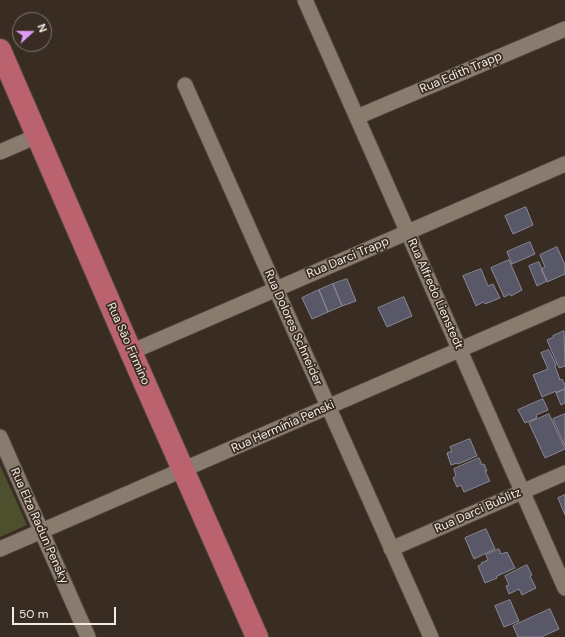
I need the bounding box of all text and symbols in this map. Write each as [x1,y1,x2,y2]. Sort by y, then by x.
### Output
north arrow [12,12,52,52]
text: N [34,22,50,34]
street label: Rua Edith Trapp [418,49,504,97]
street label: Rua Darci Trapp [305,234,391,282]
street label: Rua Alfredo Lienstedt [404,236,466,352]
street label: Rua Dolores Schneider [261,268,325,388]
street label: Rua São Firmino [103,300,153,388]
street label: Rua Hermínia Penski [229,398,337,456]
street label: Rua Elza Radun Pensky [7,466,71,586]
street label: Rua Darci Bublitz [433,486,523,536]
scale bar [14,599,118,625]
text: 50 m [19,606,48,622]

